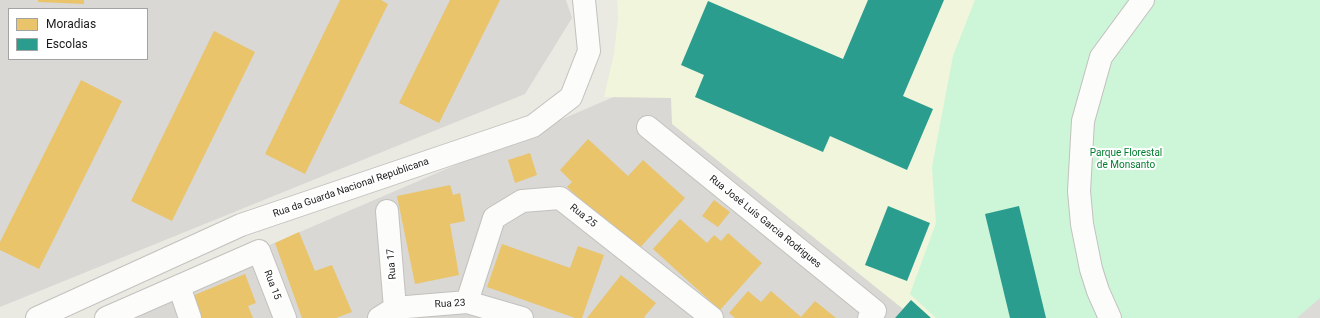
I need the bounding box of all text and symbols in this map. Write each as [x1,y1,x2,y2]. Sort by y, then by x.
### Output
legend [8,8,148,60]
text: Moradias [46,17,96,31]
text: Escolas [46,37,88,51]
park label: Parque Florestal de Monsanto [1090,147,1162,170]
street label: Rua da Guarda Nacional Republicana [271,156,431,220]
street label: Rua José Luís Garcia Rodrigues [707,173,823,271]
street label: Rua 25 [567,202,599,230]
street label: Rua 17 [385,248,399,280]
street label: Rua 15 [261,268,283,302]
street label: Rua 23 [434,297,466,311]

